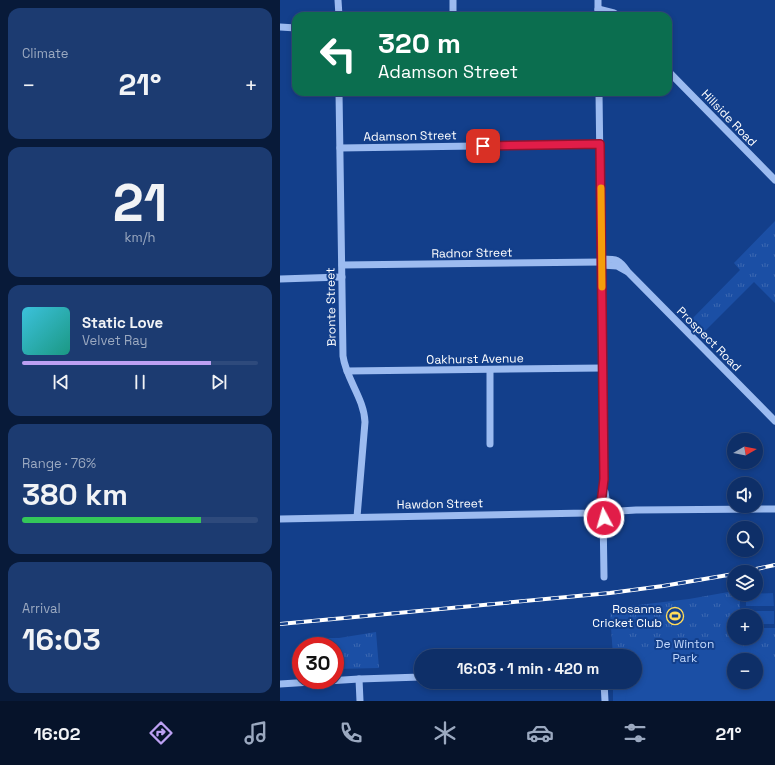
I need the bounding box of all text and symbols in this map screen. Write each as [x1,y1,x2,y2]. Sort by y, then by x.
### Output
text: 320 m [378,25,461,61]
icon: left [312,28,364,80]
text: Climate [22,45,68,62]
text: Adamson Street [378,60,518,83]
text: 21° [118,65,162,104]
text: − [22,71,36,99]
text: + [244,71,258,99]
street label: Hillside Road [698,86,760,150]
street label: Adamson Street [363,127,457,145]
pin [466,129,500,163]
icon: arrive [472,135,494,157]
text: 21 [113,170,167,236]
text: km/h [125,229,155,246]
street label: Radnor Street [431,244,513,262]
street label: Bronte Street [322,267,340,347]
street label: Prospect Road [673,303,745,375]
text: Static Love [82,313,163,332]
text: Velvet Ray [82,332,147,349]
street label: Oakhurst Avenue [426,350,524,368]
icon: previous [50,371,72,393]
icon: pause [129,371,151,393]
icon: next [208,371,230,393]
north arrow [727,433,763,469]
map controls [727,433,763,689]
text: Range · 76% [22,455,96,472]
text: 380 km [22,475,128,514]
button: sound [727,477,763,513]
street label: Hawdon Street [397,495,483,513]
position arrow [583,497,625,539]
button: search [727,521,763,557]
button: layers [727,565,763,601]
text: Arrival [22,600,61,617]
place label: Rosanna Cricket Club [592,601,662,631]
sports icon: Rosanna Cricket Club [665,606,685,626]
button: + [727,609,763,645]
text: 16:03 [22,620,101,659]
park label: De Winton Park [656,636,714,666]
speed limit sign: 30 [292,637,344,689]
button: − [727,653,763,689]
text: 16:03 · 1 min · 420 m [457,659,599,678]
icon: directions [147,719,175,747]
icon: music [242,719,270,747]
icon: phone [337,719,365,747]
icon: climate [431,719,459,747]
icon: car [526,719,554,747]
icon: filters [621,719,649,747]
text: 16:02 [33,722,80,745]
text: 21° [716,722,742,745]

